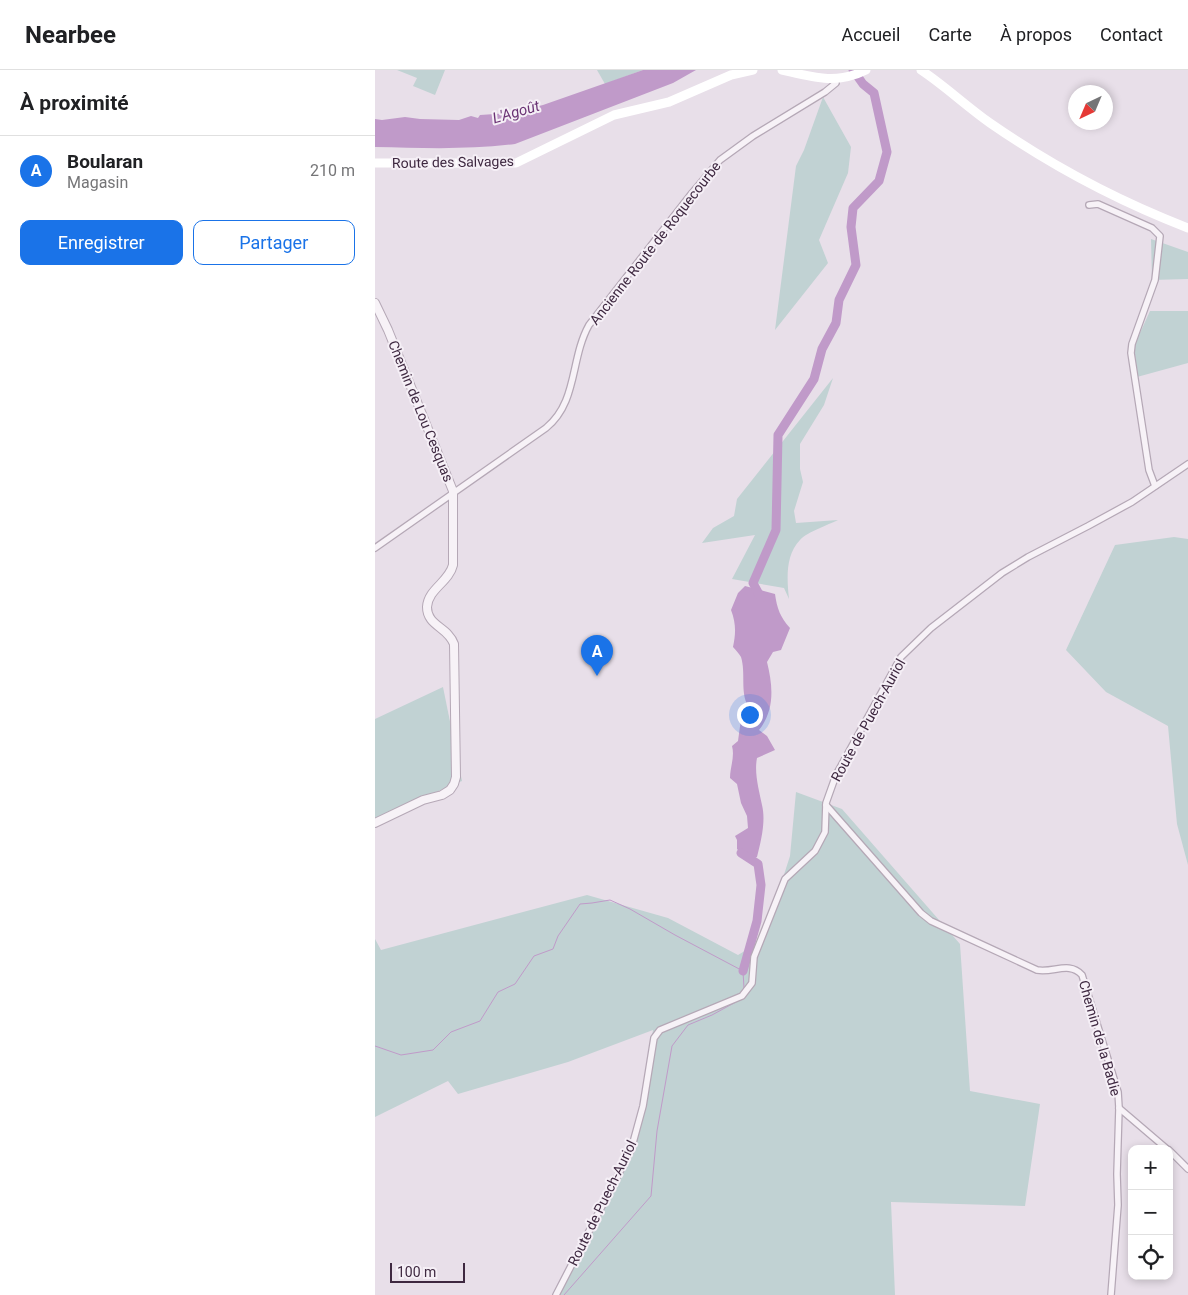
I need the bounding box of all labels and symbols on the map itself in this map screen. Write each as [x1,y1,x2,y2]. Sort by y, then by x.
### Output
north arrow [1068,85,1113,130]
water label: L'Agoût [490,97,542,127]
street label: Route des Salvages [392,153,514,171]
street label: Ancienne Route de Roquecourbe [586,158,724,328]
street label: Chemin de Lou Cesquas [385,338,457,484]
pin: A [581,635,613,676]
street label: Route de Puech-Auriol [828,656,908,784]
your location [737,702,763,728]
street label: Chemin de la Badie [1076,978,1124,1098]
street label: Route de Puech-Auriol [565,1138,639,1268]
scale bar [390,1260,465,1283]

